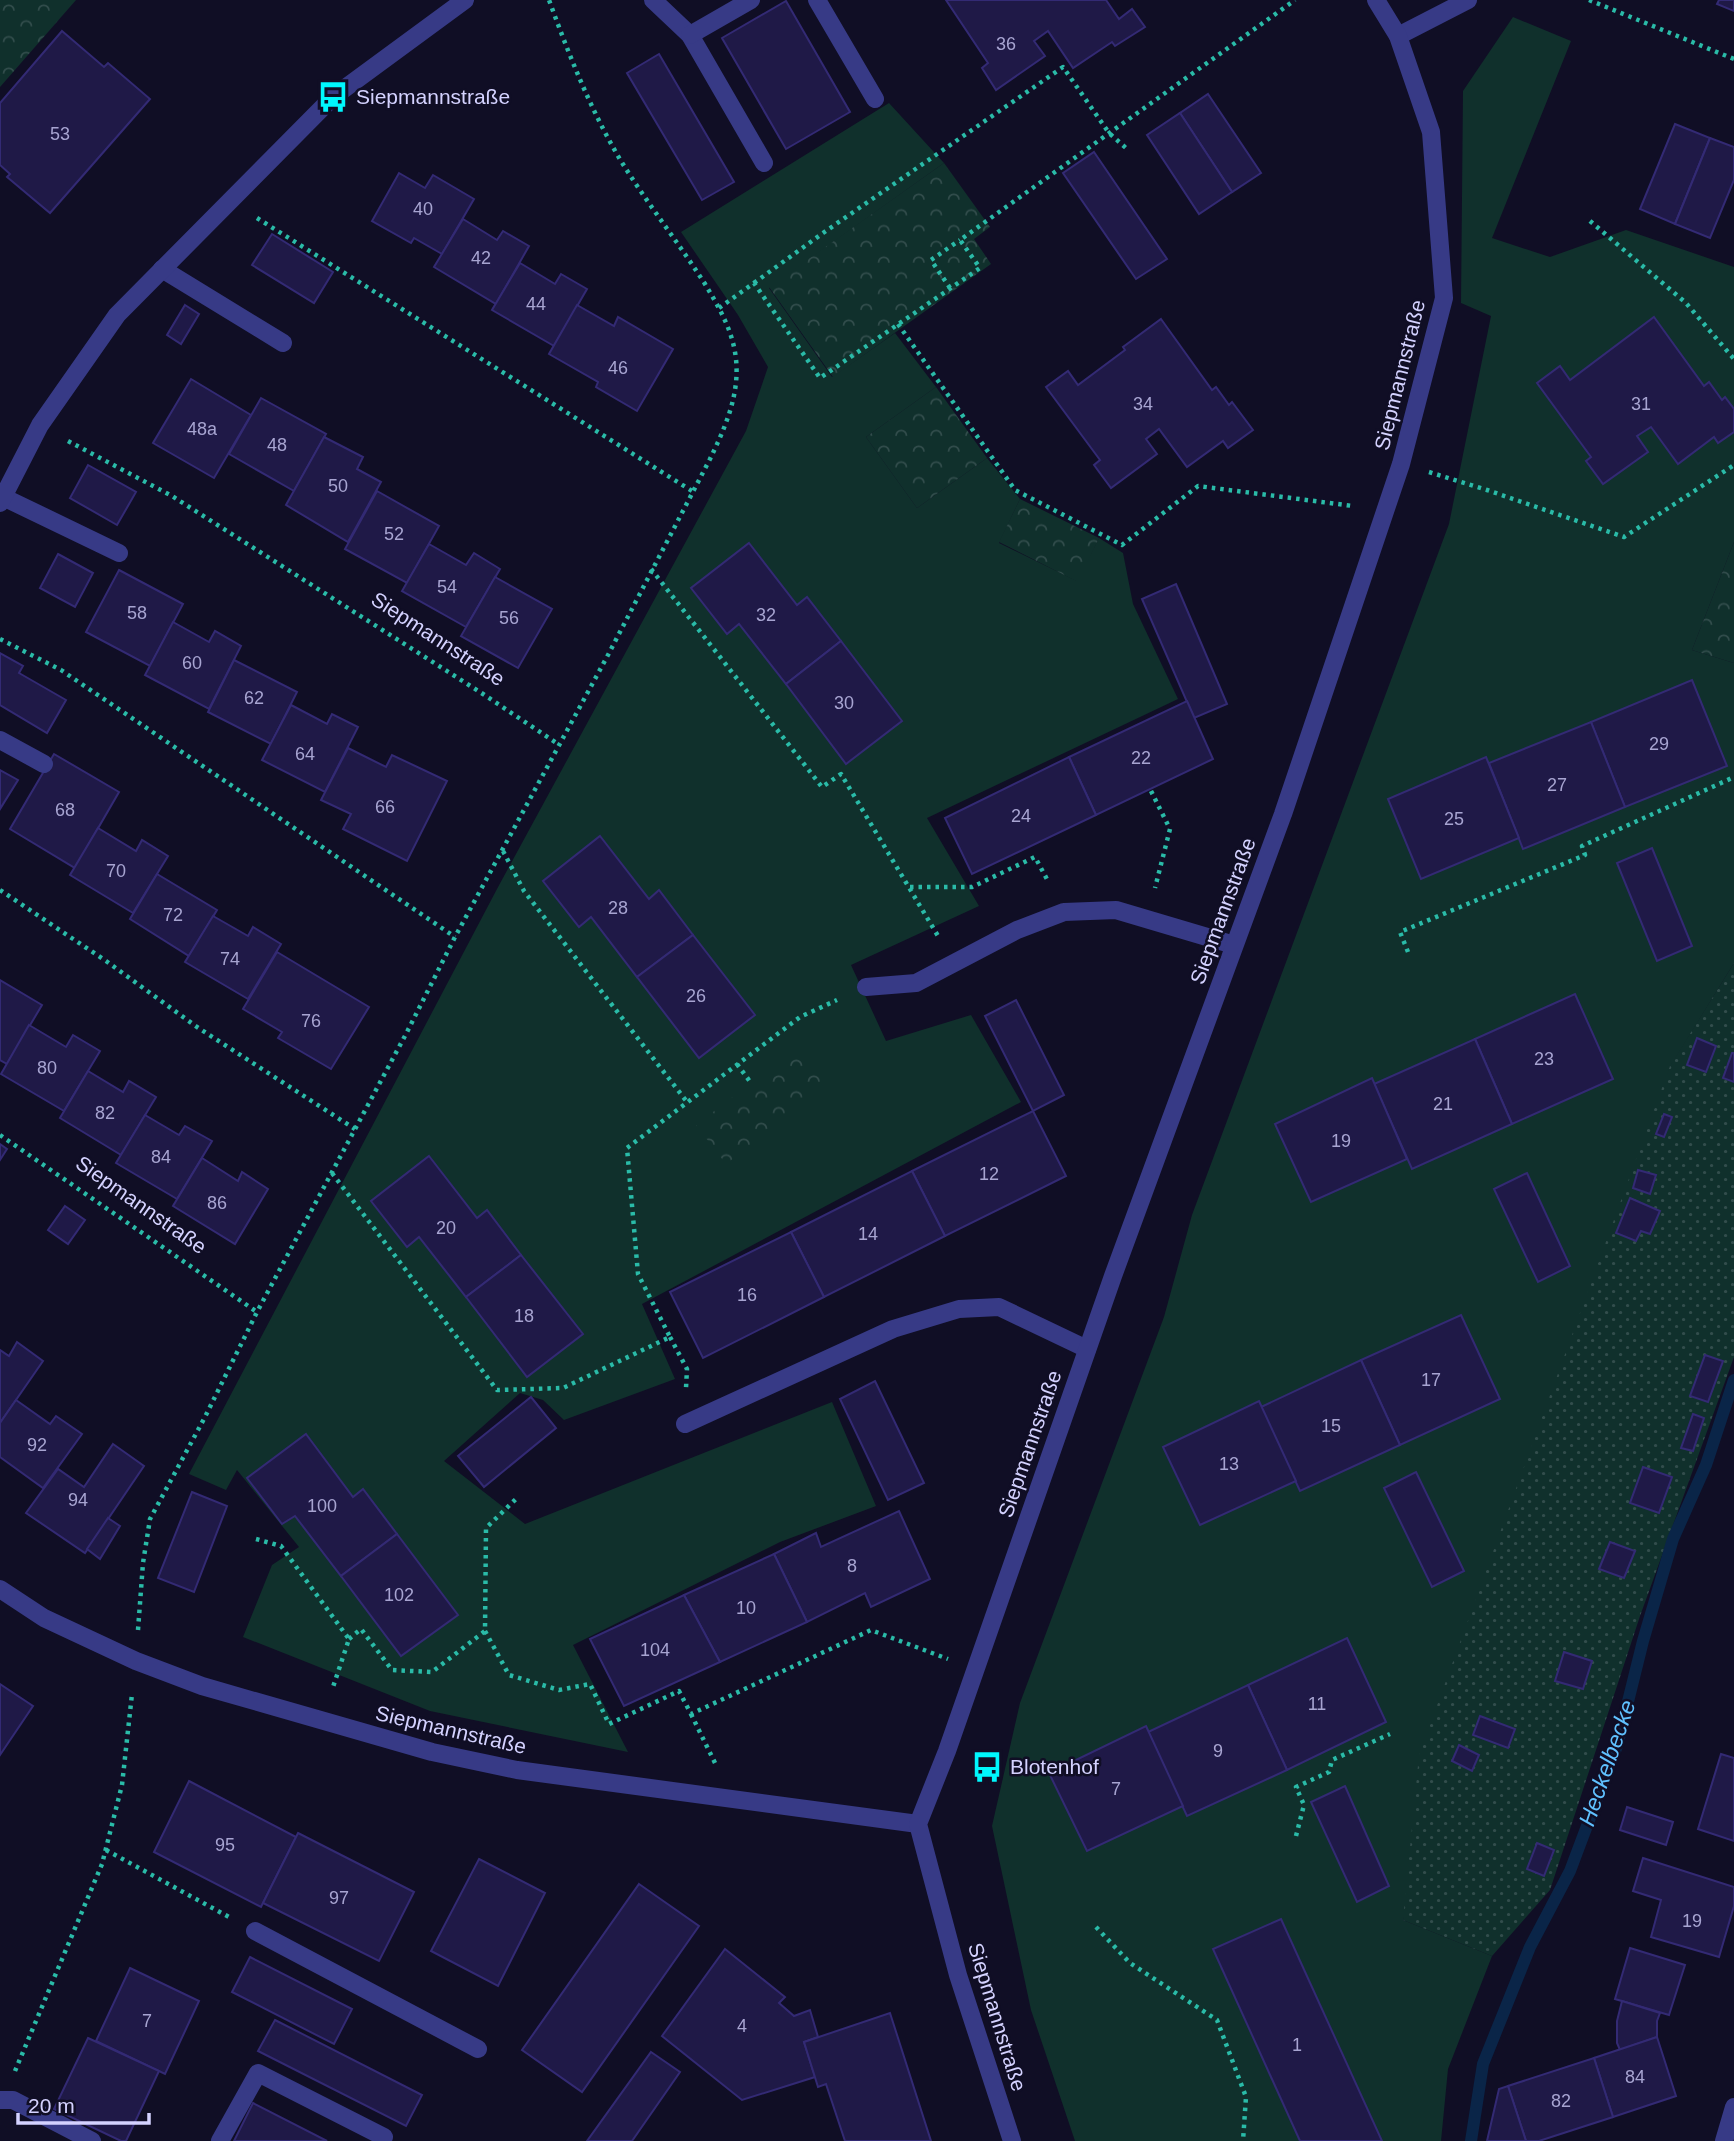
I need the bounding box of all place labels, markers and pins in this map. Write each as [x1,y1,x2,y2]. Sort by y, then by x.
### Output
bus stop icon: Siepmannstraße [316,80,350,114]
place label: Siepmannstraße [356,85,510,108]
bus stop icon: Blotenhof [970,1750,1004,1784]
place label: Blotenhof [1010,1755,1099,1778]

